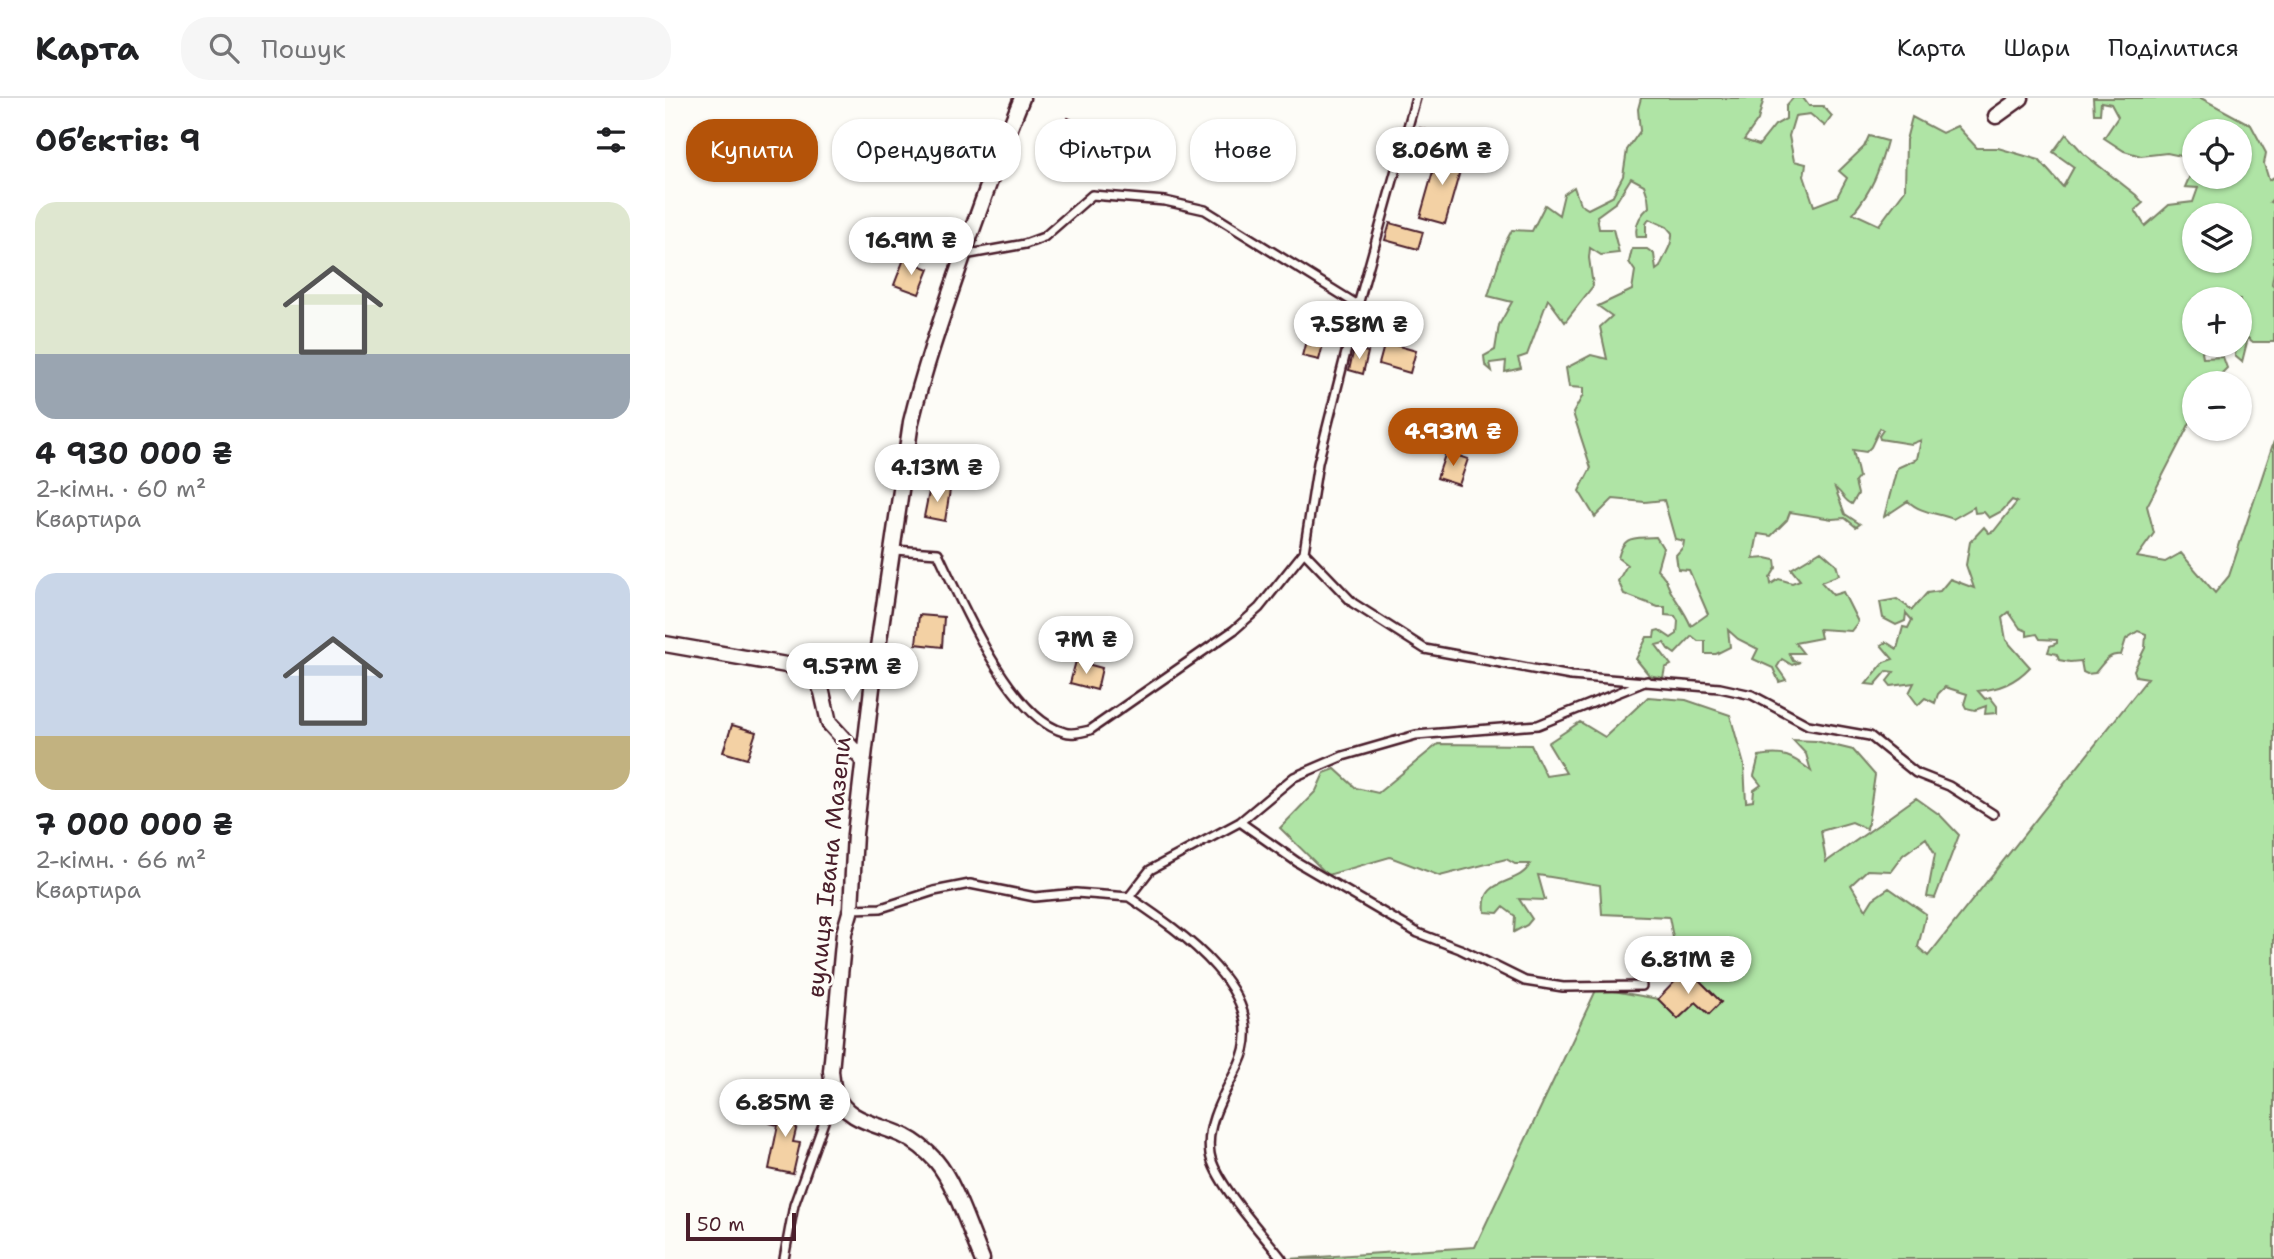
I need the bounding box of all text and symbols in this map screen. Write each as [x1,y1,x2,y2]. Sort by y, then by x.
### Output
search box [181,17,671,80]
text: Карта [35,26,139,71]
icon: search [205,29,243,67]
text: Пошук [261,31,346,66]
text: Карта [1897,32,1965,64]
text: Шари [2003,32,2070,64]
text: Поділитися [2108,32,2239,64]
chip: Купити [686,119,818,182]
chip: Орендувати [832,119,1021,182]
chip: Фільтри [1035,119,1176,182]
chip: Нове [1190,119,1296,182]
map controls [2182,119,2252,441]
button: locate [2182,119,2252,189]
text: Об’єктів: 9 [35,120,201,161]
icon: filters [592,121,630,159]
pin: 8.06M ₴ [1377,127,1507,187]
text: 8.06M ₴ [1392,135,1492,165]
button: layers [2182,203,2252,273]
pin: 16.9M ₴ [846,218,976,277]
text: 16.9M ₴ [865,225,957,255]
icon: home [270,247,396,373]
button: + [2182,287,2252,357]
pin: 7.58M ₴ [1294,302,1424,361]
text: 7.58M ₴ [1310,309,1408,339]
button: − [2182,371,2252,441]
pin: 4.93M ₴ [1388,408,1518,468]
text: 4.93M ₴ [1404,416,1502,446]
text: 4 930 000 ₴ [35,433,233,474]
pin: 4.13M ₴ [872,444,1002,504]
text: 4.13M ₴ [891,452,983,482]
text: 2-кімн. · 60 m² [35,474,206,504]
text: Квартира [35,504,141,534]
pin: 7M ₴ [1045,616,1127,676]
icon: home [270,618,396,744]
text: 7M ₴ [1054,624,1118,654]
pin: 9.57M ₴ [787,644,917,703]
text: 9.57M ₴ [802,651,902,681]
street label: вулиця Івана Мазепи [799,735,859,999]
text: 7 000 000 ₴ [35,804,233,845]
text: 2-кімн. · 66 m² [35,845,206,875]
text: Квартира [35,875,141,905]
pin: 6.81M ₴ [1623,936,1753,996]
text: 6.81M ₴ [1640,944,1736,974]
pin: 6.85M ₴ [720,1080,850,1139]
text: 6.85M ₴ [735,1087,835,1117]
scale bar [686,1210,796,1242]
text: 50 m [697,1212,745,1237]

